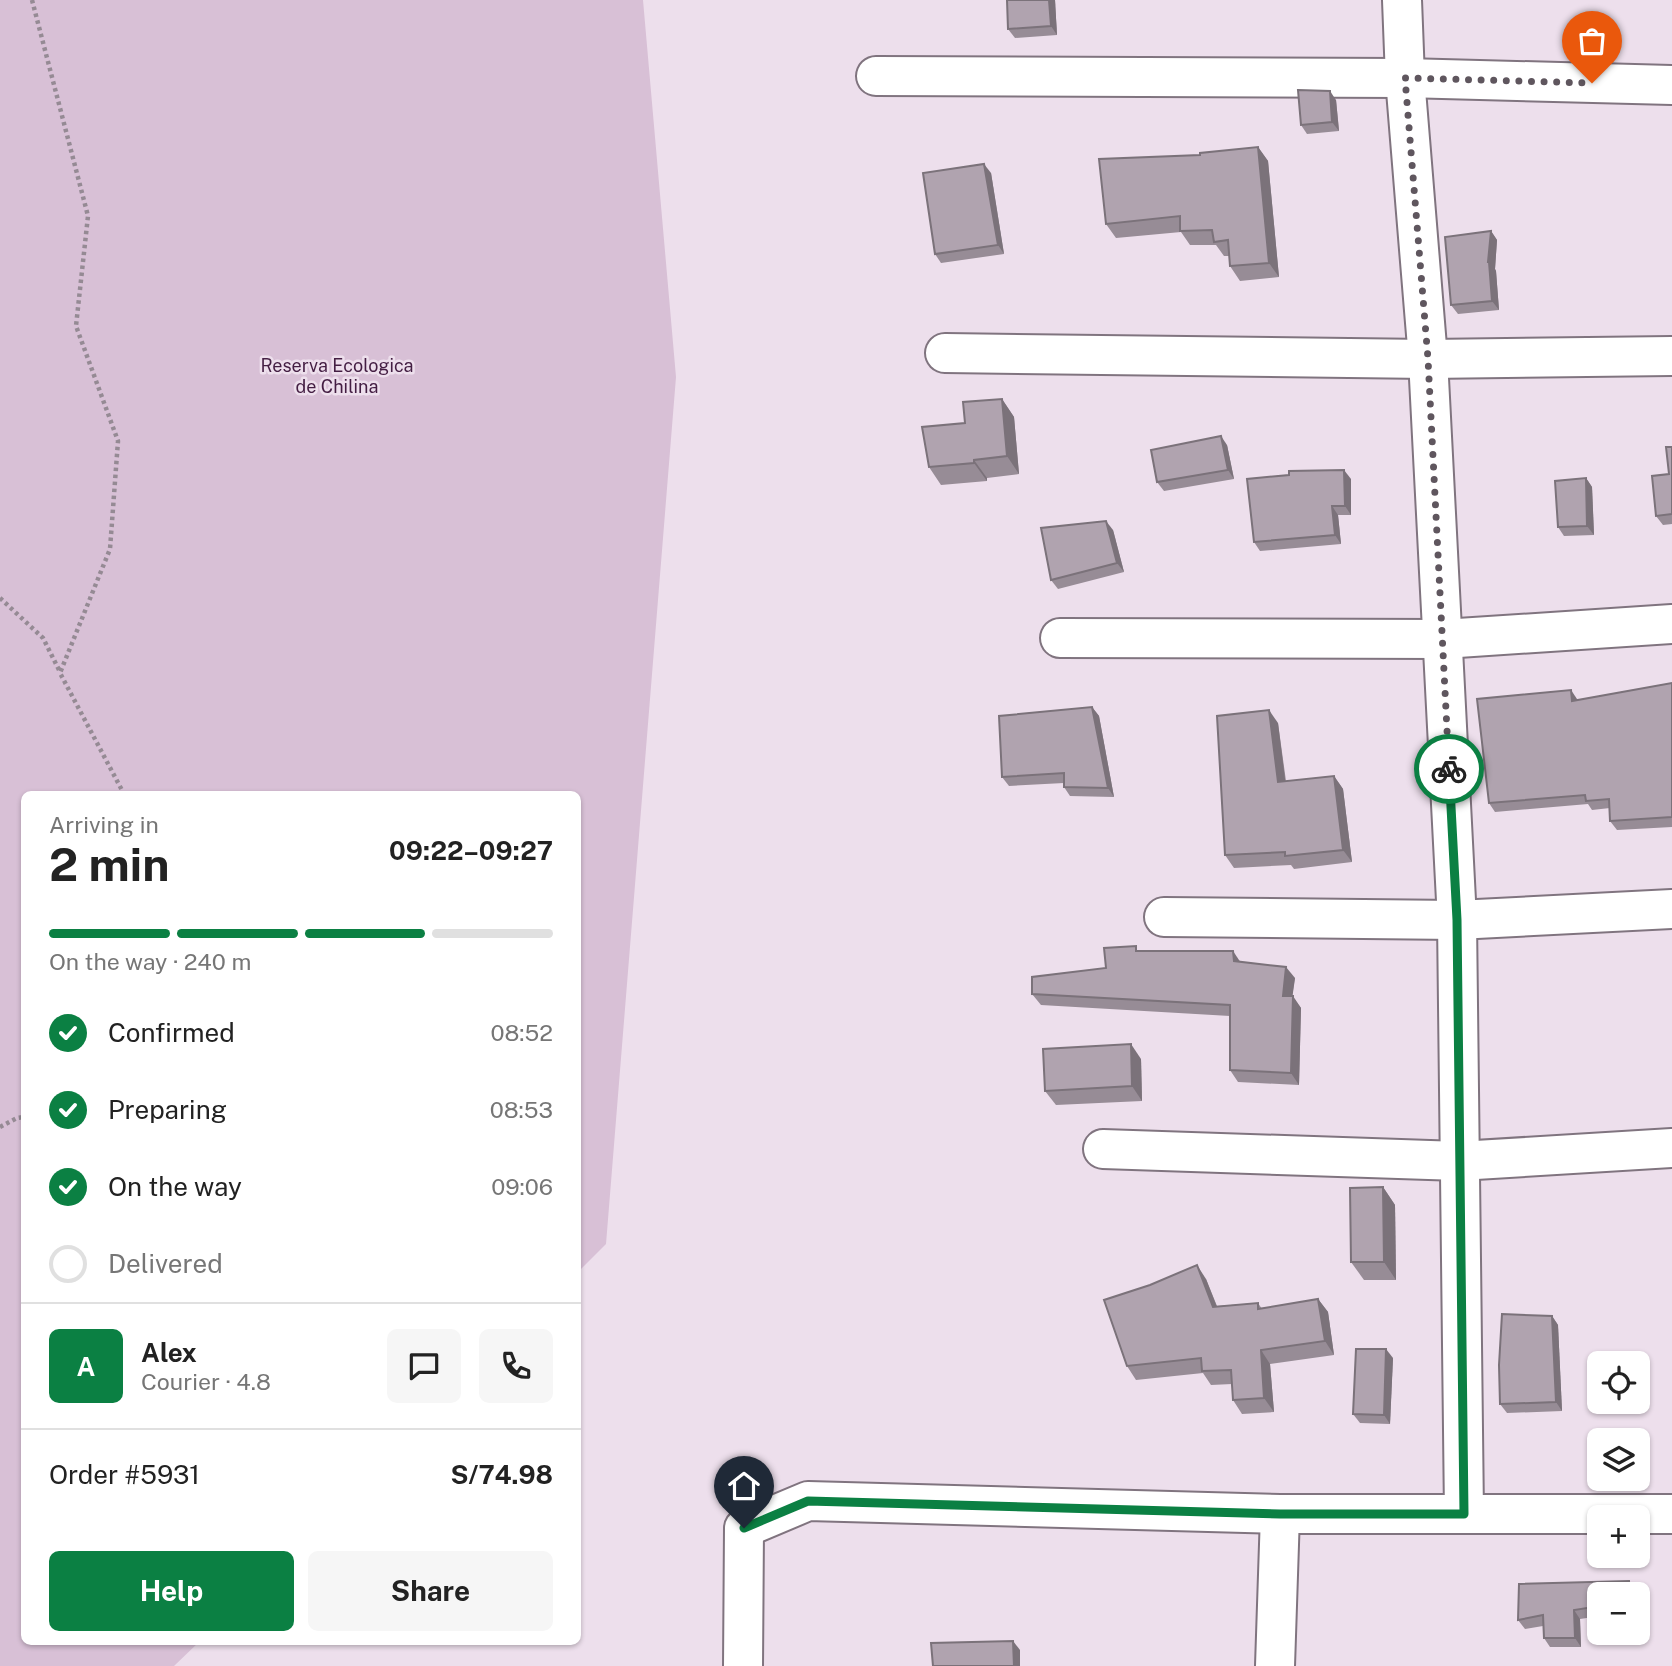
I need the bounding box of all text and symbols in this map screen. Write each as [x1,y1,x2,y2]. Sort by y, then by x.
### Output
pin [1562,11,1622,83]
icon: bag [1573,22,1611,60]
park label: Reserva Ecologica de Chilina [260,355,414,397]
courier [1414,734,1484,804]
icon: bike [1430,750,1468,788]
text: Arriving in [49,811,159,838]
text: 09:22–09:27 [389,835,553,866]
text: 2 min [49,837,169,891]
text: On the way · 240 m [49,948,251,975]
icon: check [49,1014,87,1052]
text: Confirmed [108,1017,235,1048]
text: 08:52 [491,1019,553,1046]
icon: check [49,1091,87,1129]
text: Preparing [108,1094,227,1125]
text: 08:53 [490,1096,553,1123]
icon: check [49,1168,87,1206]
text: On the way [108,1171,242,1202]
text: 09:06 [491,1173,553,1200]
text: Delivered [108,1248,223,1279]
button: chat [387,1329,461,1403]
button: phone [479,1329,553,1403]
text: Alex [141,1337,197,1368]
text: A [77,1351,95,1382]
map controls [1587,1351,1650,1645]
button: locate [1587,1351,1650,1414]
text: Courier · 4.8 [141,1368,271,1395]
button: layers [1587,1428,1650,1491]
pin [714,1456,774,1528]
text: Order #5931 [49,1459,200,1490]
text: S/74.98 [451,1459,553,1490]
icon: home [725,1467,763,1505]
button: + [1587,1505,1650,1568]
button: Help [49,1551,294,1631]
button: Share [308,1551,553,1631]
button: − [1587,1582,1650,1645]

